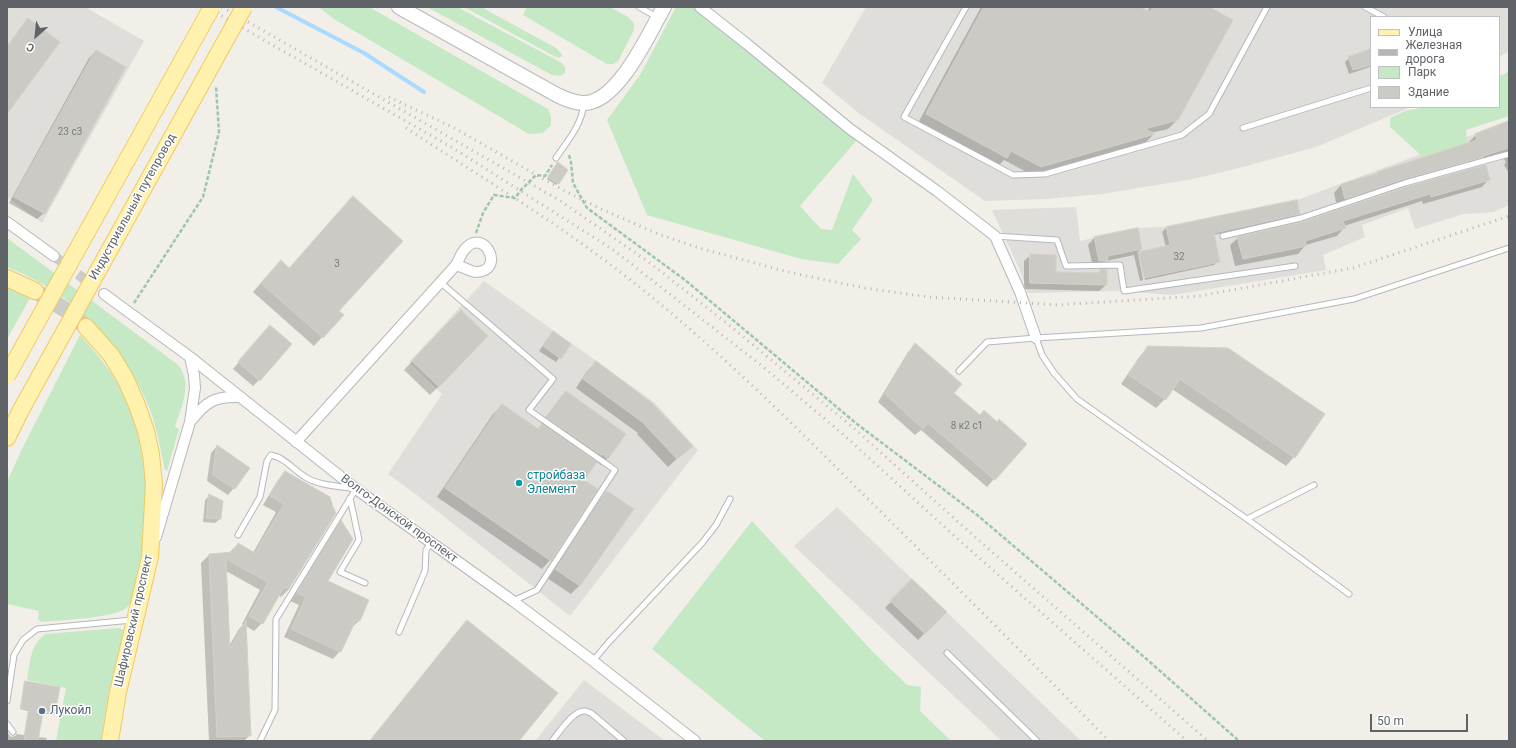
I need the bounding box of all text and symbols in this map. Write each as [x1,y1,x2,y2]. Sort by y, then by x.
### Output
north arrow [16,16,56,56]
legend [1370,16,1500,108]
text: Улица [1408,25,1443,39]
text: Железная дорога [1406,38,1462,66]
text: С [24,40,36,55]
text: Парк [1408,65,1436,79]
text: Здание [1408,85,1449,99]
house number: 23 с3 [58,126,82,138]
street label: Индустриальный путепровод [87,131,179,283]
house number: 32 [1173,251,1185,263]
house number: 3 [334,258,340,270]
house number: 8 к2 с1 [951,420,983,432]
place label: стройбаза Элемент [527,469,585,497]
street label: Волго-Донской проспект [338,472,460,566]
marker: стройбаза Элемент [514,478,524,488]
street label: Шафировский проспект [112,553,156,689]
place label: Лукойл [50,704,91,718]
marker: Лукойл [37,706,47,716]
scale bar [1372,706,1470,732]
text: 50 m [1377,714,1404,728]

